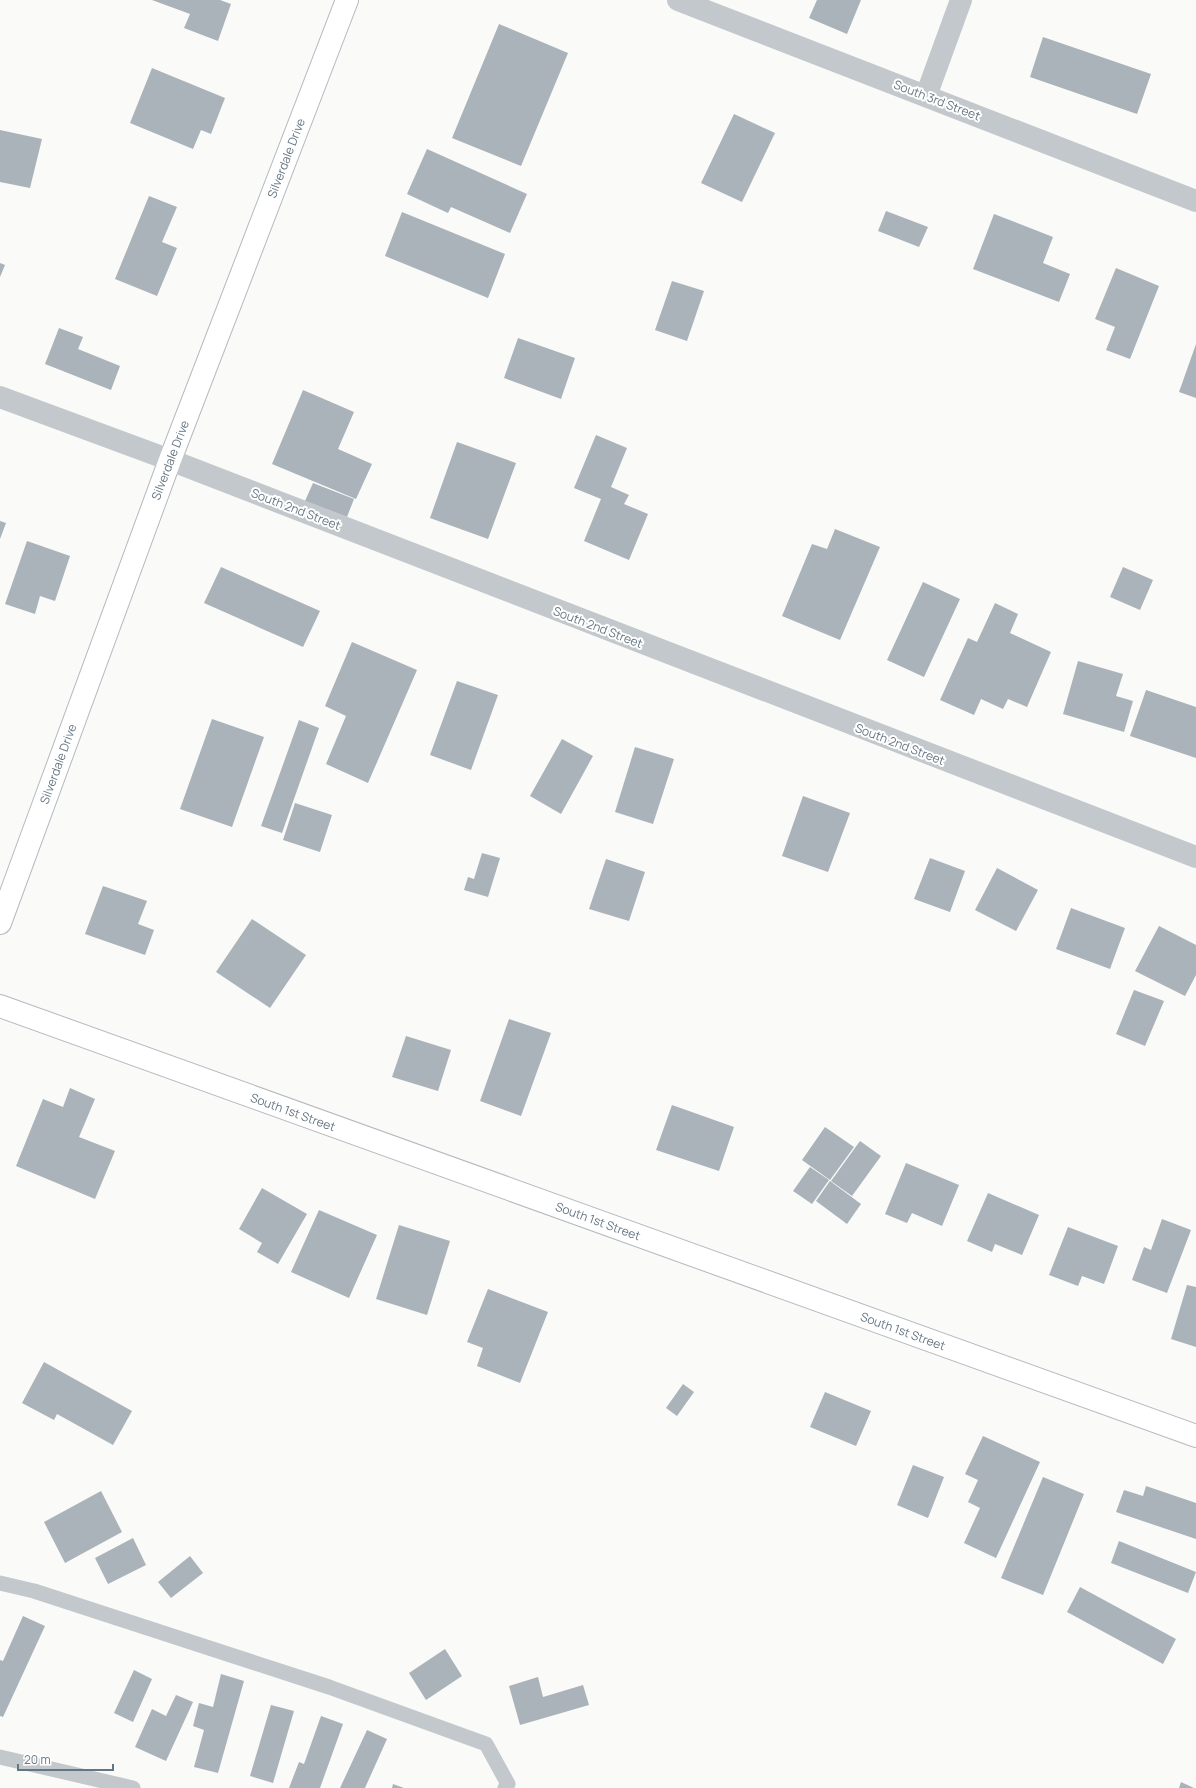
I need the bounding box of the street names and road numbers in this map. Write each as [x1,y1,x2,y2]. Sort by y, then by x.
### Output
street label: South 3rd Street [891,76,983,124]
street label: Silverdale Drive [263,116,309,200]
street label: Silverdale Drive [147,418,193,502]
street label: South 2nd Street [249,484,343,534]
street label: South 2nd Street [551,602,645,652]
street label: South 2nd Street [853,719,947,769]
street label: Silverdale Drive [36,722,80,806]
street label: South 1st Street [248,1089,338,1135]
street label: South 1st Street [553,1198,643,1244]
street label: South 1st Street [858,1308,948,1354]

